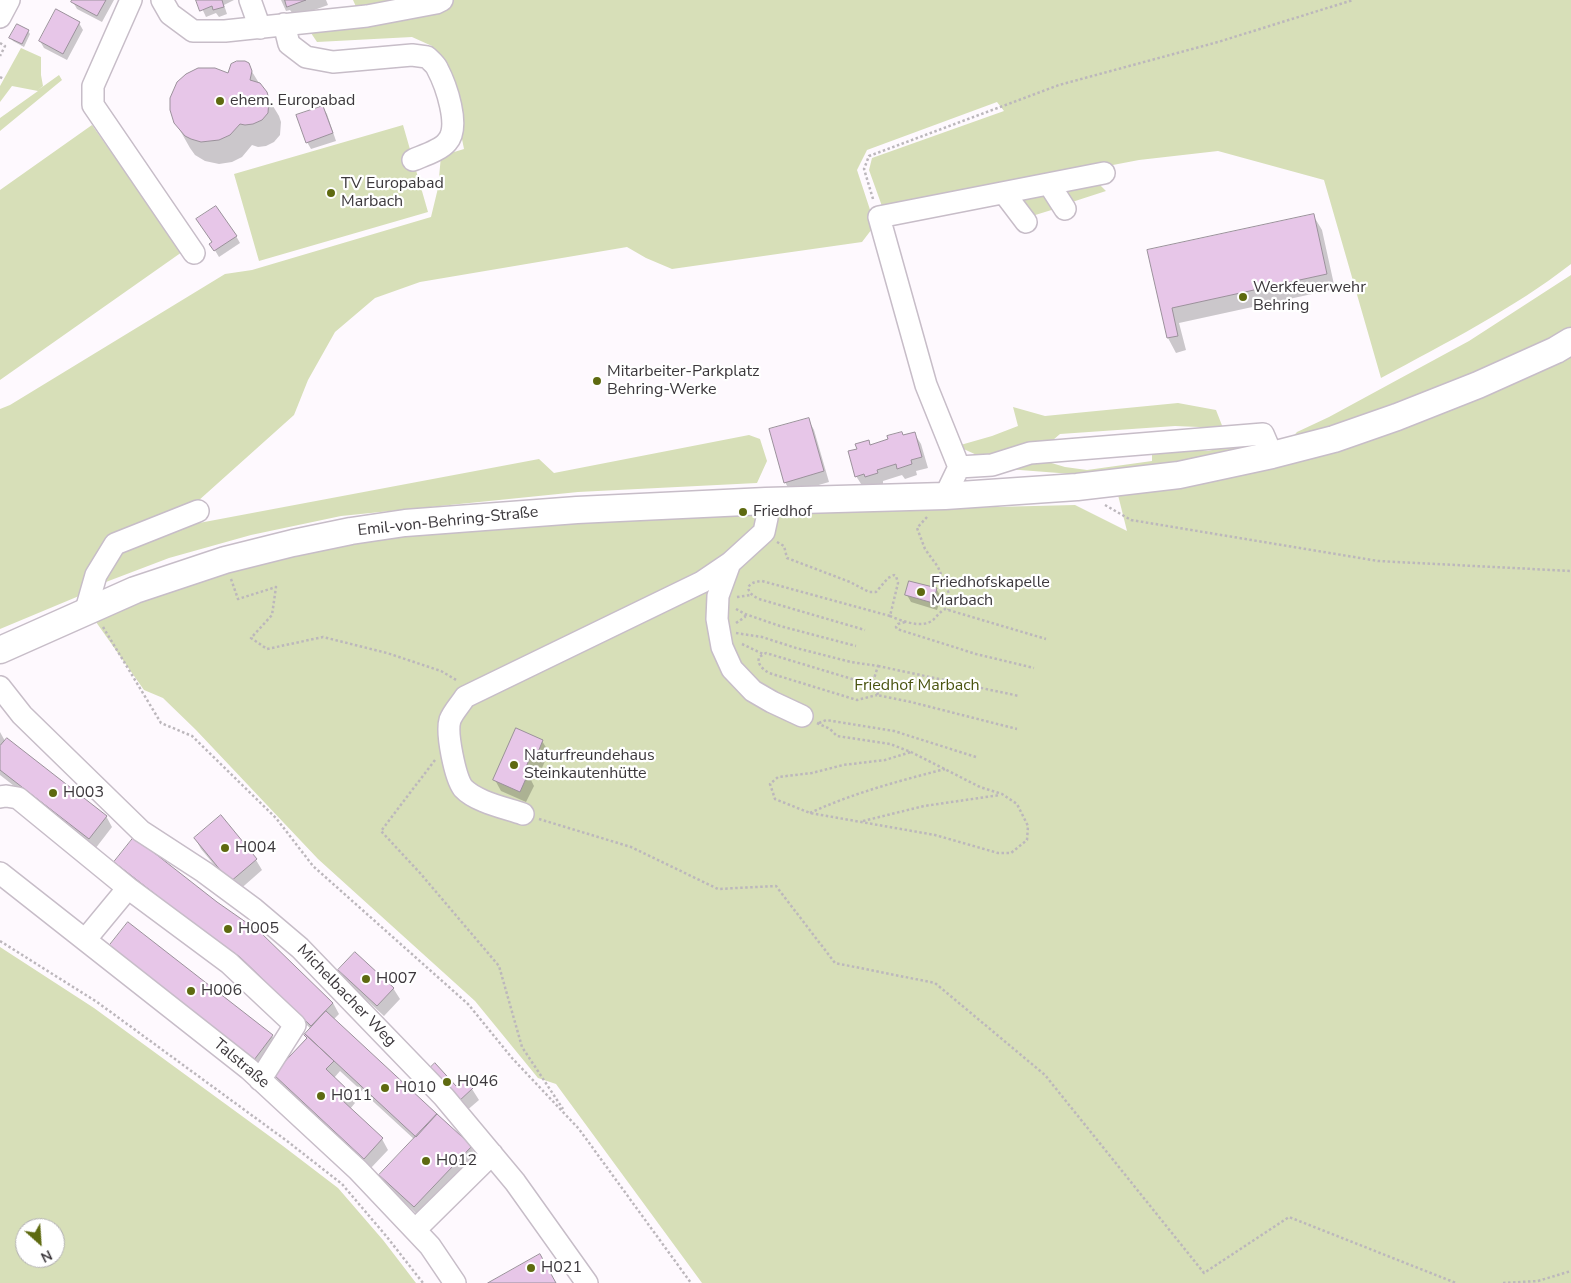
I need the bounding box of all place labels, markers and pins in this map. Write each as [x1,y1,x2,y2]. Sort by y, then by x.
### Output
place label: ehem. Europabad [230,91,355,111]
marker: ehem. Europabad [214,95,226,107]
place label: TV Europabad Marbach [341,174,444,212]
marker: TV Europabad Marbach [325,187,337,199]
place label: Werkfeuerwehr Behring [1253,278,1366,316]
marker: Werkfeuerwehr Behring [1237,291,1249,303]
place label: Mitarbeiter-Parkplatz Behring-Werke [607,362,759,400]
marker: Mitarbeiter-Parkplatz Behring-Werke [591,375,603,387]
place label: Friedhof [753,502,812,522]
marker: Friedhof [737,506,749,518]
place label: Friedhofskapelle Marbach [931,573,1050,611]
marker: Friedhofskapelle Marbach [915,586,927,598]
place label: Naturfreundehaus Steinkautenhütte [524,746,655,784]
marker: Naturfreundehaus Steinkautenhütte [508,759,520,771]
place label: H003 [63,783,104,803]
marker: H003 [47,787,59,799]
place label: H004 [235,838,276,858]
marker: H004 [219,842,231,854]
place label: H005 [238,919,279,939]
marker: H005 [222,923,234,935]
place label: H007 [376,969,417,989]
marker: H007 [360,973,372,985]
place label: H006 [201,981,242,1001]
marker: H006 [185,985,197,997]
place label: H046 [457,1072,498,1092]
marker: H046 [441,1076,453,1088]
place label: H010 [395,1078,436,1098]
marker: H010 [379,1082,391,1094]
place label: H011 [331,1086,372,1106]
marker: H011 [315,1090,327,1102]
place label: H012 [436,1151,477,1171]
marker: H012 [420,1155,432,1167]
place label: H021 [541,1258,582,1278]
marker: H021 [525,1262,537,1274]

